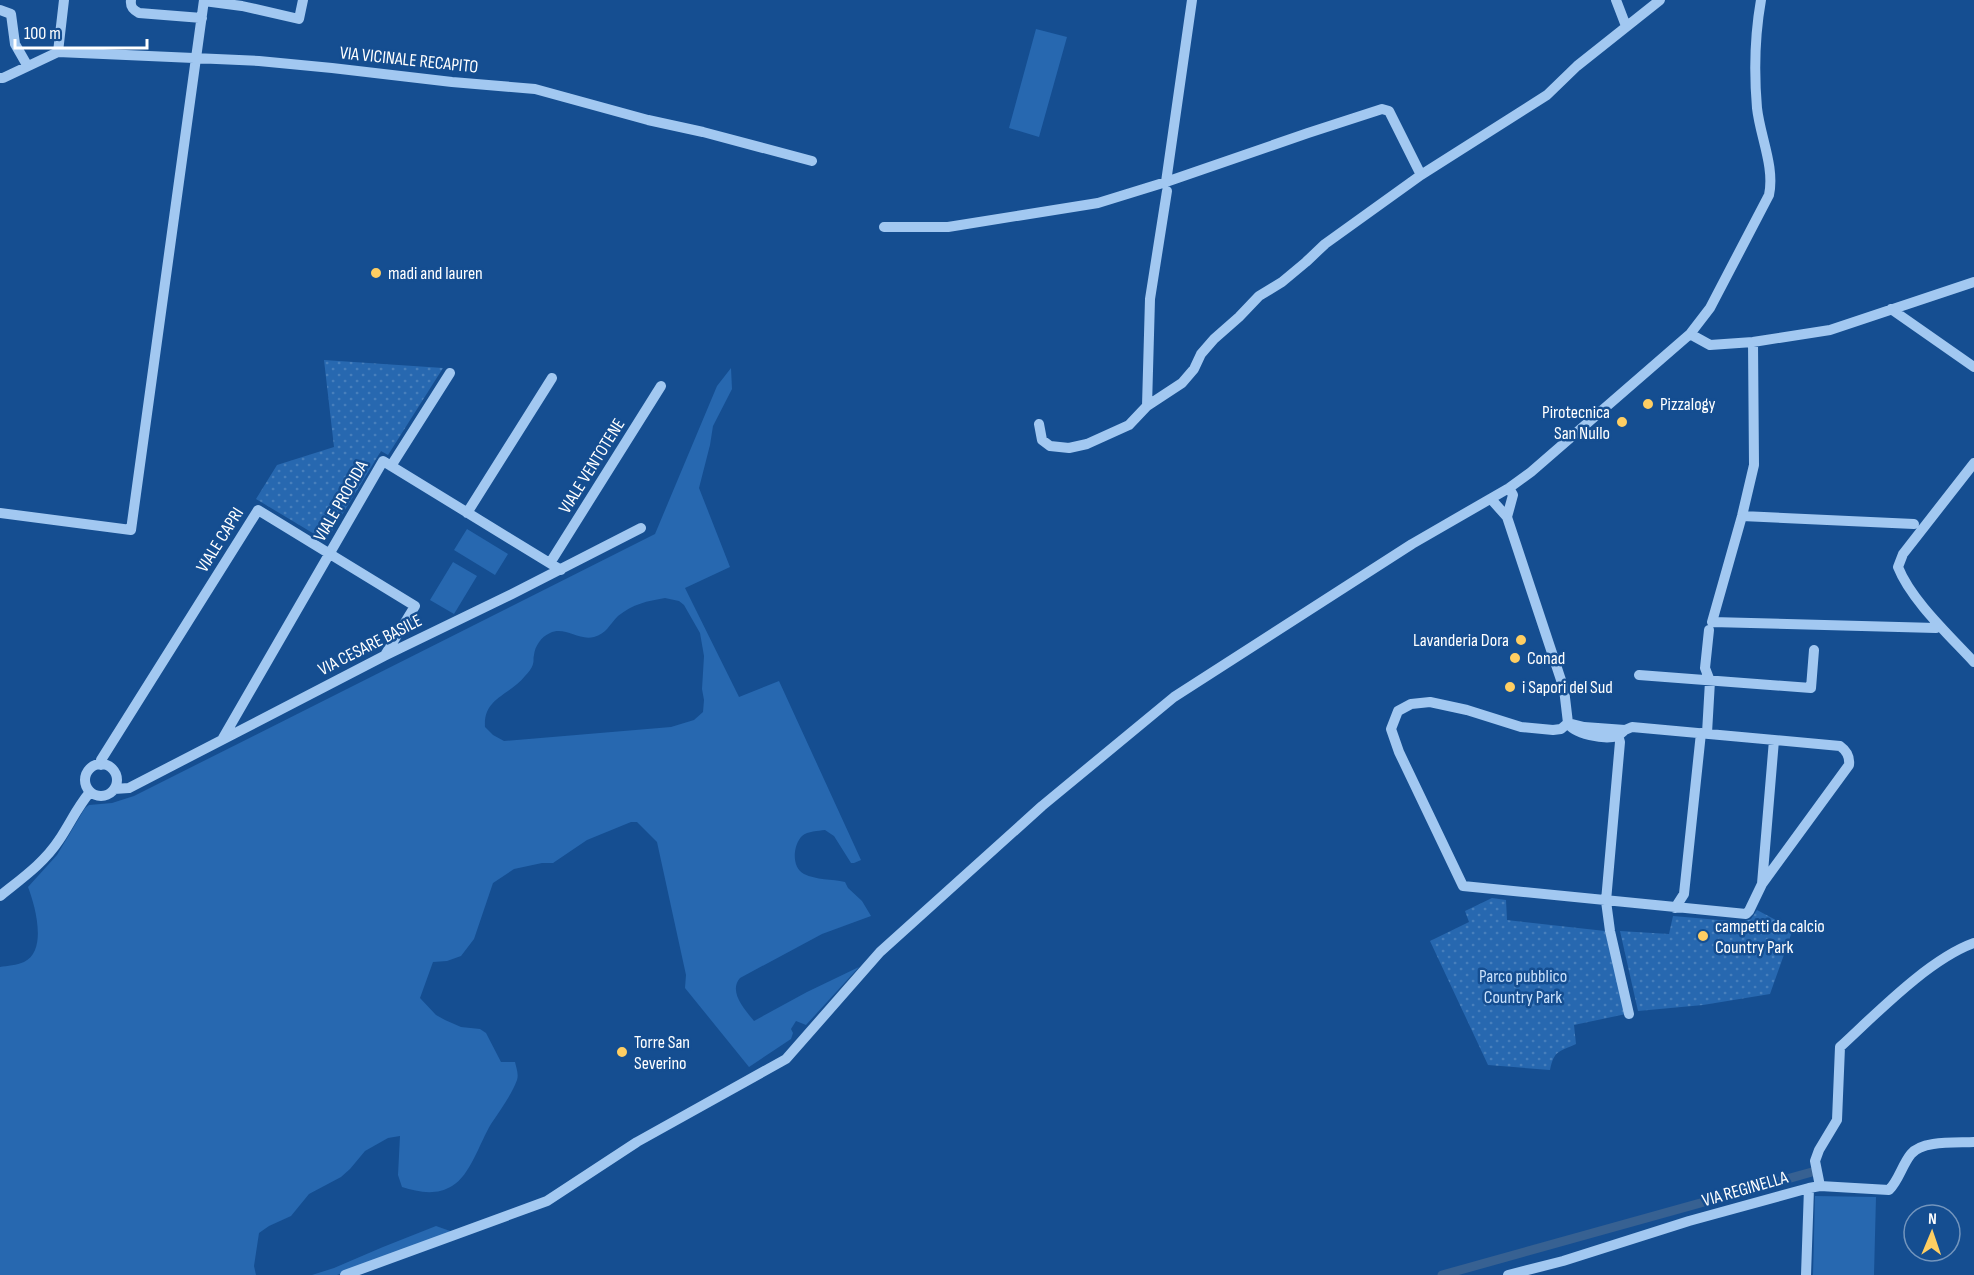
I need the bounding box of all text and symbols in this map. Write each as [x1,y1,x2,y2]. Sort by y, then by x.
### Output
scale bar [15,12,147,50]
text: 100 m [24,23,61,44]
street label: VIA VICINALE RECAPITO [339,42,479,78]
place label: madi and lauren [388,263,483,284]
marker: madi and lauren [369,266,383,280]
place label: Pizzalogy [1660,394,1715,415]
marker: Pizzalogy [1641,397,1655,411]
place label: Pirotecnica San Nullo [1542,402,1610,444]
street label: VIALE VENTOTENE [554,415,630,517]
marker: Pirotecnica San Nullo [1615,415,1629,429]
street label: VIALE PROCIDA [309,457,373,545]
street label: VIALE CAPRI [192,504,248,576]
street label: VIA CESARE BASILE [315,610,425,680]
place label: Lavanderia Dora [1413,630,1509,651]
marker: Lavanderia Dora [1514,633,1528,647]
place label: Conad [1527,648,1565,669]
marker: Conad [1508,651,1522,665]
place label: i Sapori del Sud [1522,677,1613,698]
marker: i Sapori del Sud [1503,680,1517,694]
place label: campetti da calcio Country Park [1715,916,1825,958]
marker: campetti da calcio Country Park [1696,929,1710,943]
park label: Parco pubblico Country Park [1479,966,1567,1008]
place label: Torre San Severino [634,1032,690,1074]
marker: Torre San Severino [615,1045,629,1059]
street label: VIA REGINELLA [1700,1167,1791,1211]
north arrow [1902,1203,1962,1263]
text: N [1928,1210,1937,1229]

